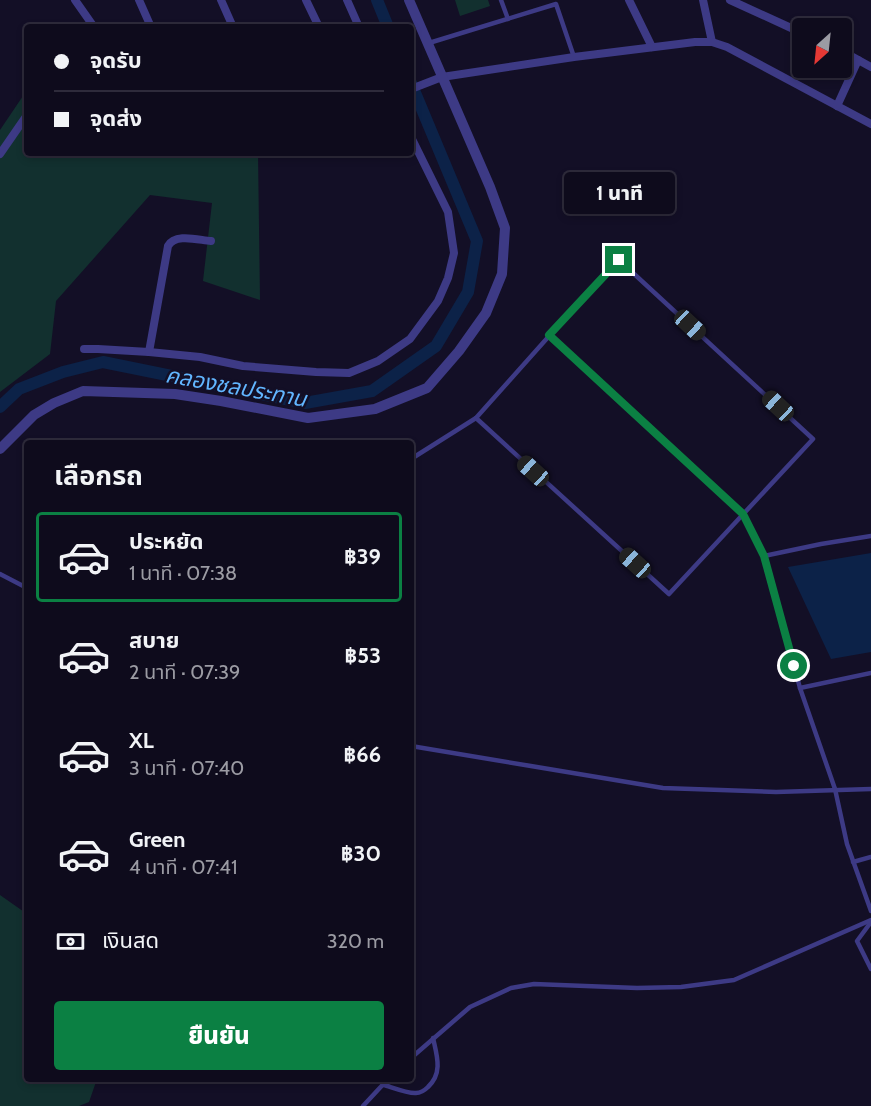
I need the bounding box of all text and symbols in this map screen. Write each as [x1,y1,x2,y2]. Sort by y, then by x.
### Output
north arrow [792,18,852,78]
map controls [792,18,852,78]
text: จุดรับ [90,47,142,74]
text: จุดส่ง [90,105,142,132]
callout: 1 นาที [564,173,674,215]
text: 1 นาที [596,181,643,205]
route end [605,246,632,273]
car [671,306,709,344]
water label: คลองชลประทาน [163,361,310,413]
car [759,387,797,425]
car [514,452,552,490]
text: เลือกรถ [54,459,143,492]
text: ประหยัด [129,528,204,555]
icon: car [57,530,111,584]
text: ฿39 [344,543,381,570]
car [616,544,654,582]
text: 1 นาที · 07:38 [129,561,237,585]
text: สบาย [129,627,179,654]
icon: car [57,629,111,683]
text: ฿53 [345,642,381,669]
route start [780,652,807,679]
text: 2 นาที · 07:39 [129,660,240,684]
text: XL [129,727,154,754]
icon: car [57,728,111,782]
text: ฿66 [343,741,381,768]
text: 3 นาที · 07:40 [129,756,244,780]
text: Green [129,826,185,853]
icon: car [57,827,111,881]
text: ฿30 [341,840,381,867]
text: 4 นาที · 07:41 [129,855,237,879]
icon: cash [54,925,87,958]
text: เงินสด [102,927,159,954]
text: 320 m [327,929,384,953]
button: ยืนยัน [54,1001,384,1070]

